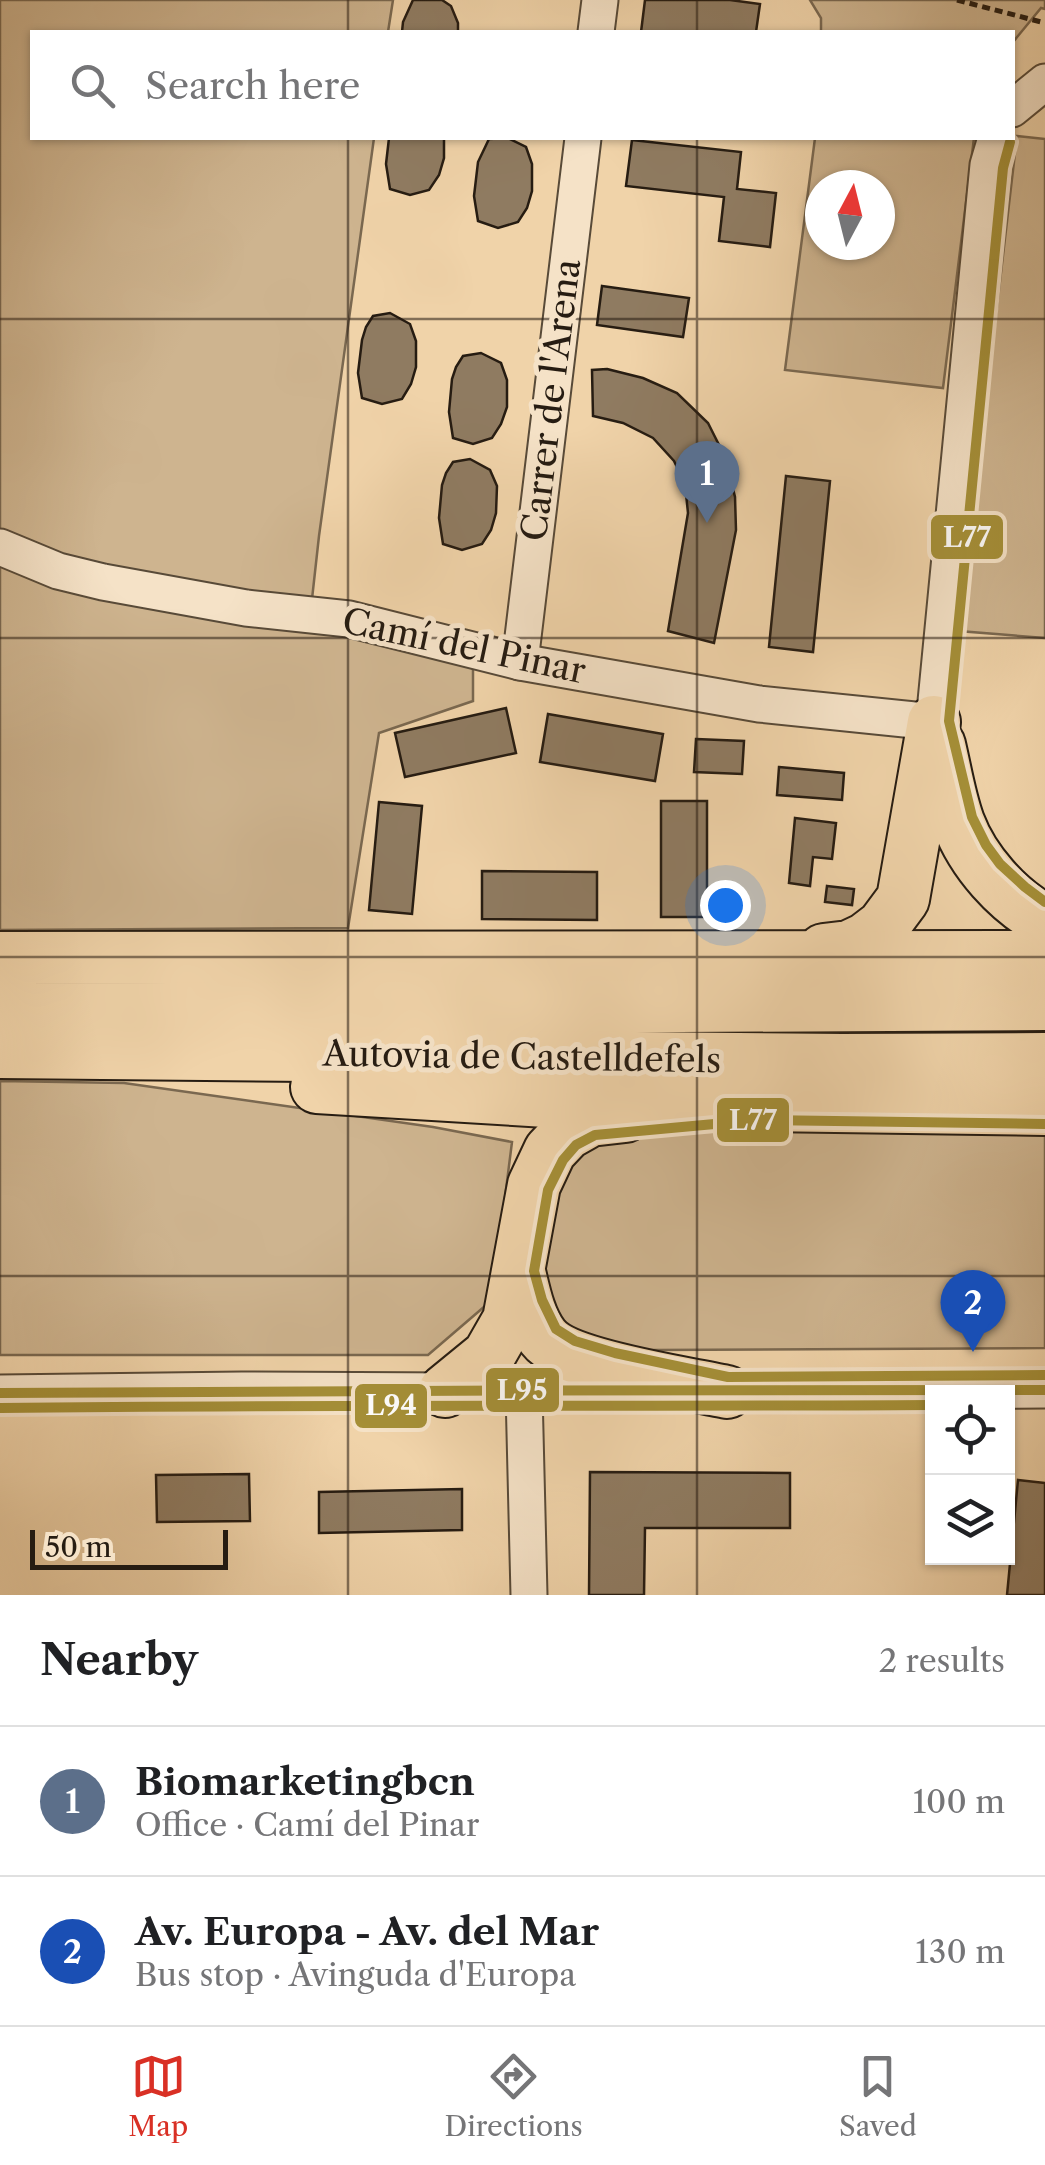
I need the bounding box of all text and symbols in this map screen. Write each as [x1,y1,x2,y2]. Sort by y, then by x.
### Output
search box [30,30,1015,140]
icon: search [65,58,120,113]
text: Search here [145,62,360,109]
north arrow [805,170,895,260]
street label: Carrer de l'Arena [512,256,589,543]
pin: 1 [674,440,740,523]
line badge: L77 [929,513,1005,561]
text: L77 [943,520,992,554]
street label: Camí del Pinar [339,599,590,692]
your location [700,880,751,931]
street label: Autovia de Castelldefels [321,1032,722,1081]
line badge: L77 [715,1096,791,1144]
text: L77 [729,1103,778,1137]
pin: 2 [940,1270,1006,1352]
line badge: L95 [484,1366,561,1414]
text: L95 [497,1373,547,1407]
line badge: L94 [353,1382,429,1430]
map controls [925,1385,1015,1565]
button: locate [925,1385,1015,1475]
text: L94 [365,1388,417,1422]
button: layers [925,1475,1015,1565]
scale bar [30,1525,228,1570]
text: 50 m [45,1530,112,1564]
text: Nearby [40,1634,198,1686]
text: 2 results [879,1641,1005,1680]
text: Biomarketingbcn [135,1758,475,1805]
text: 1 [65,1782,80,1821]
text: 100 m [913,1782,1005,1821]
text: Office · Camí del Pinar [135,1805,479,1844]
text: Av. Europa - Av. del Mar [135,1908,599,1955]
text: 2 [63,1932,82,1971]
text: 130 m [915,1932,1005,1971]
text: Bus stop · Avinguda d'Europa [135,1955,576,1994]
tab: Map [128,2049,188,2143]
tab: Directions [444,2049,583,2143]
tab: Saved [839,2049,917,2143]

